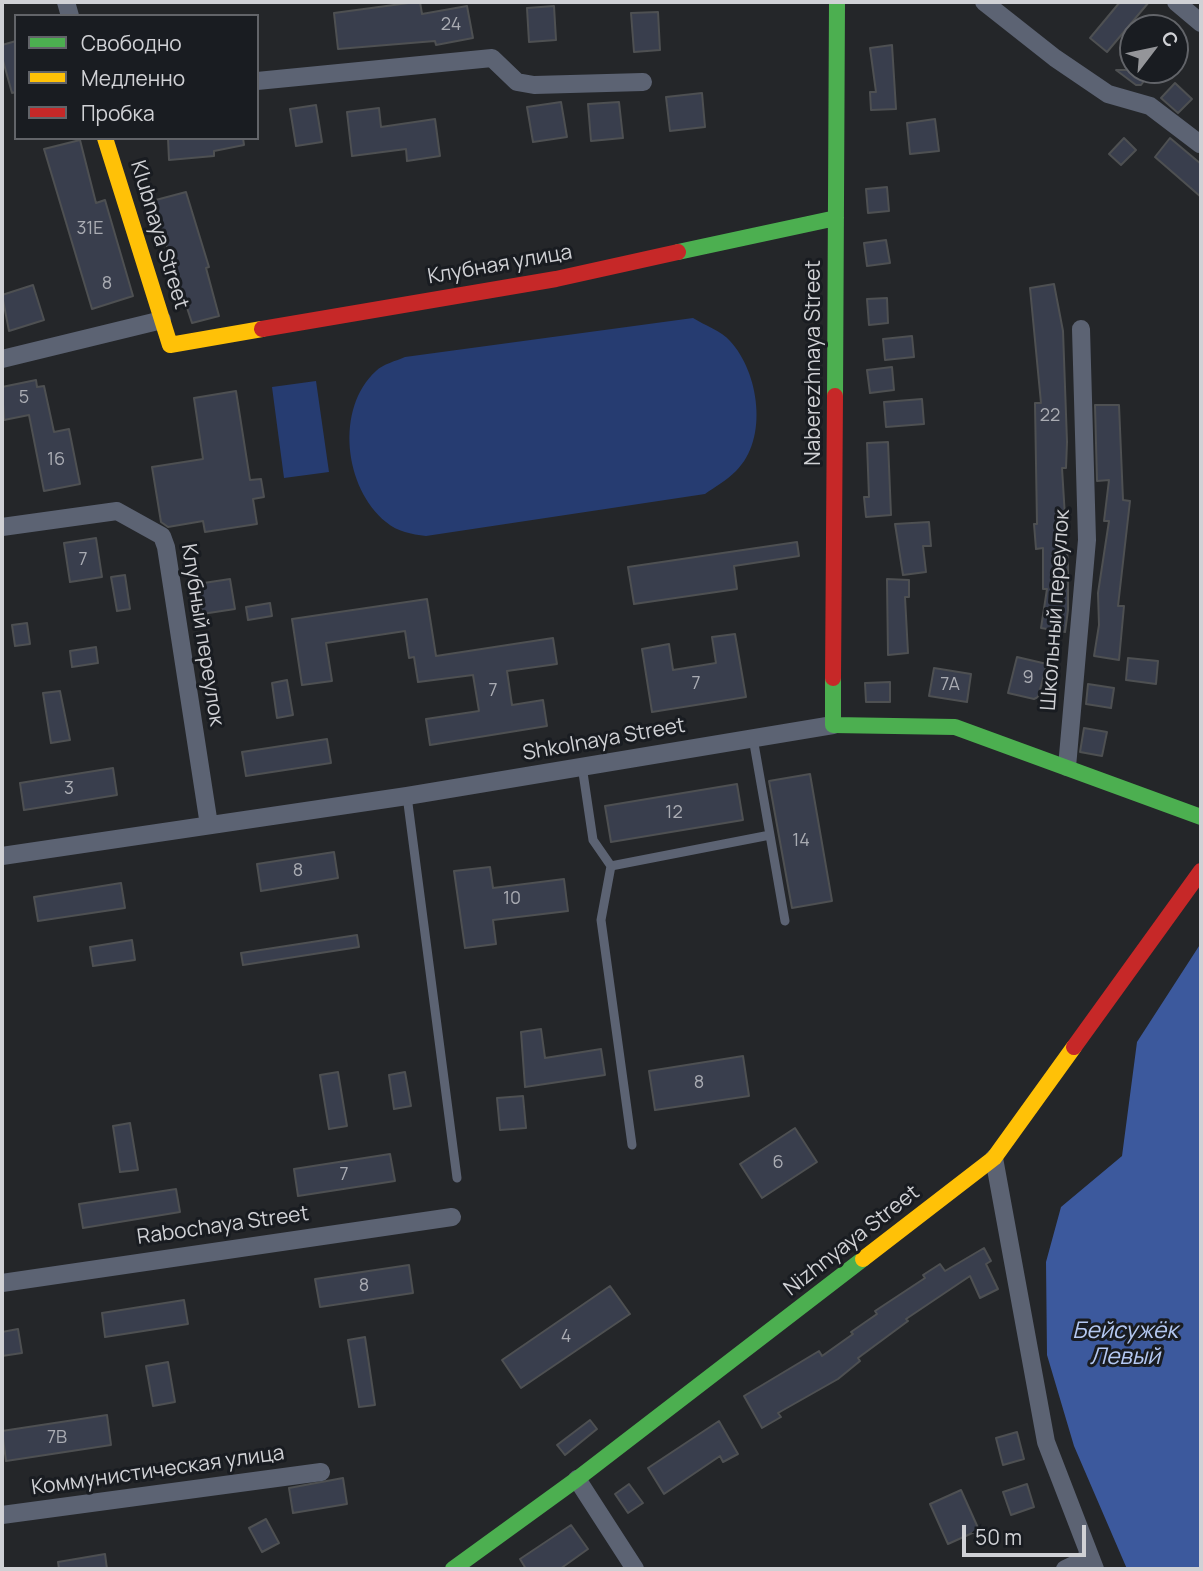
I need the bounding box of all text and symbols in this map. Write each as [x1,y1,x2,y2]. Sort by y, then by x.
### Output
legend [14,14,259,140]
house number: 24 [441,14,461,36]
north arrow [1119,14,1189,84]
text: С [1155,26,1185,52]
text: Свободно [81,29,182,57]
text: Медленно [81,64,185,92]
text: Пробка [81,99,155,127]
street label: Klubnaya Street [124,158,194,312]
house number: 31Е [76,218,104,240]
street label: Клубная улица [426,240,574,290]
street label: Naberezhnaya Street [801,260,827,466]
house number: 8 [102,273,112,295]
house number: 5 [19,387,29,409]
house number: 22 [1040,405,1060,427]
house number: 16 [47,449,65,471]
street label: Школьный переулок [1036,509,1076,711]
street label: Клубный переулок [175,542,229,728]
house number: 7 [78,549,88,571]
house number: 9 [1022,667,1034,689]
house number: 7 [691,673,701,695]
house number: 7А [940,674,960,696]
house number: 7 [488,680,498,702]
street label: Shkolnaya Street [521,713,687,767]
house number: 3 [64,778,74,800]
house number: 12 [665,802,683,824]
house number: 14 [792,830,810,852]
house number: 8 [293,860,303,882]
house number: 10 [503,888,521,910]
house number: 8 [694,1072,704,1094]
house number: 6 [772,1152,784,1174]
house number: 7 [339,1164,349,1186]
street label: Nizhnyaya Street [779,1180,925,1302]
street label: Rabochaya Street [136,1201,310,1251]
house number: 8 [359,1275,369,1297]
water label: Бейсужёк Левый [1072,1318,1178,1372]
house number: 4 [561,1326,571,1348]
house number: 7В [47,1427,67,1449]
street label: Коммунистическая улица [30,1441,286,1501]
scale bar [965,1512,1089,1556]
text: 50 m [975,1523,1022,1551]

